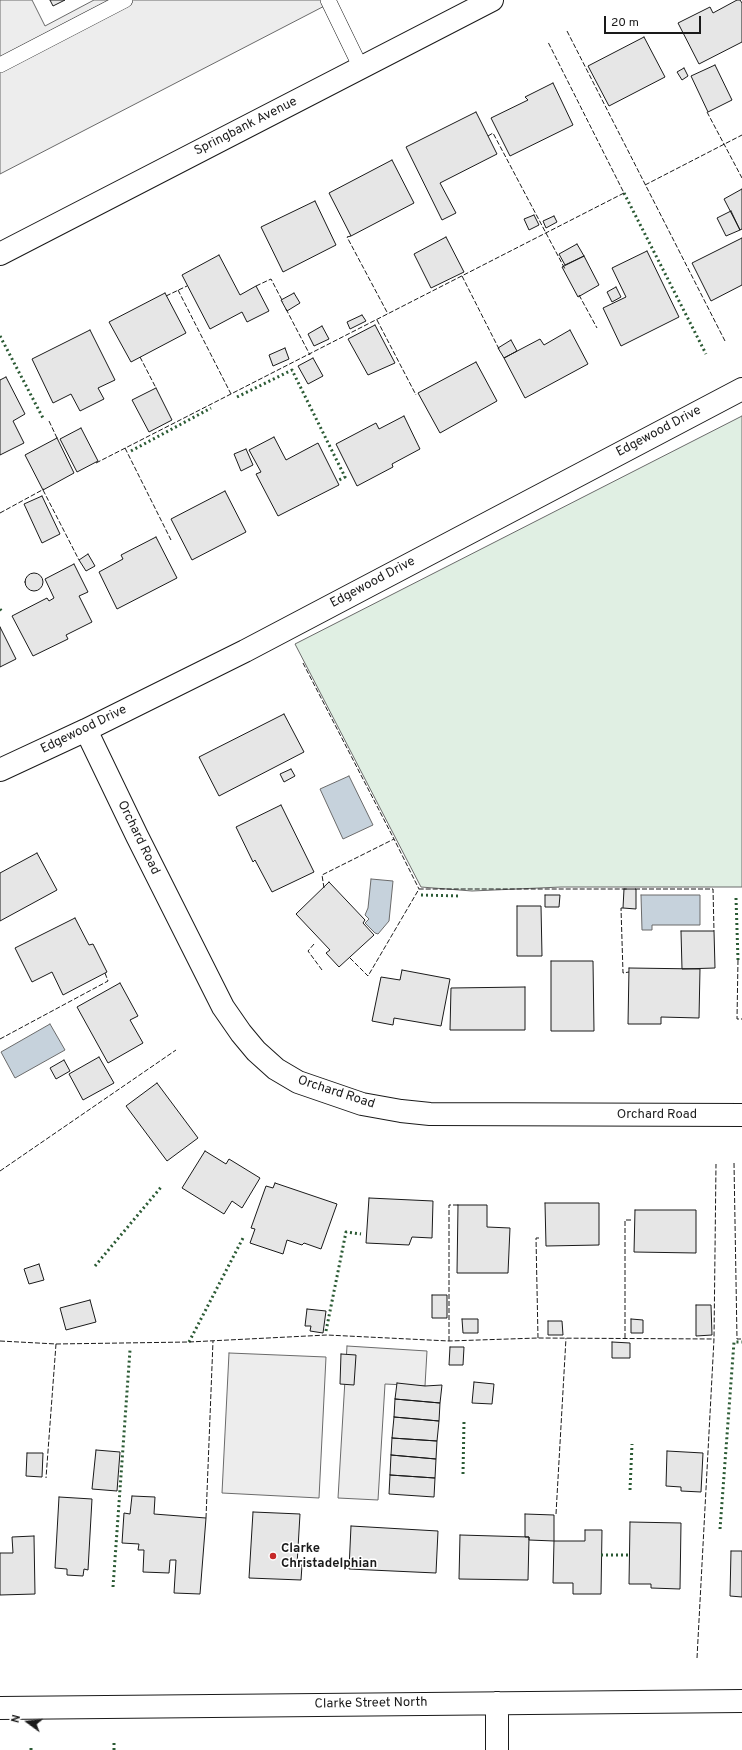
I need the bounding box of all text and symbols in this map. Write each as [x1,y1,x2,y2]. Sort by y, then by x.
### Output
scale bar [606,8,703,34]
text: 20 m [611,15,639,31]
street label: Springbank Avenue [192,94,300,160]
street label: Edgewood Drive [614,403,704,461]
street label: Edgewood Drive [328,554,418,612]
street label: Edgewood Drive [38,702,130,758]
street label: Orchard Road [113,798,163,878]
street label: Orchard Road [295,1073,377,1113]
street label: Orchard Road [617,1107,697,1123]
place label: Clarke Christadelphian [281,1541,377,1572]
marker: Clarke Christadelphian [268,1551,278,1561]
street label: Clarke Street North [314,1695,428,1713]
north arrow [8,1702,48,1742]
text: N [9,1713,24,1725]

